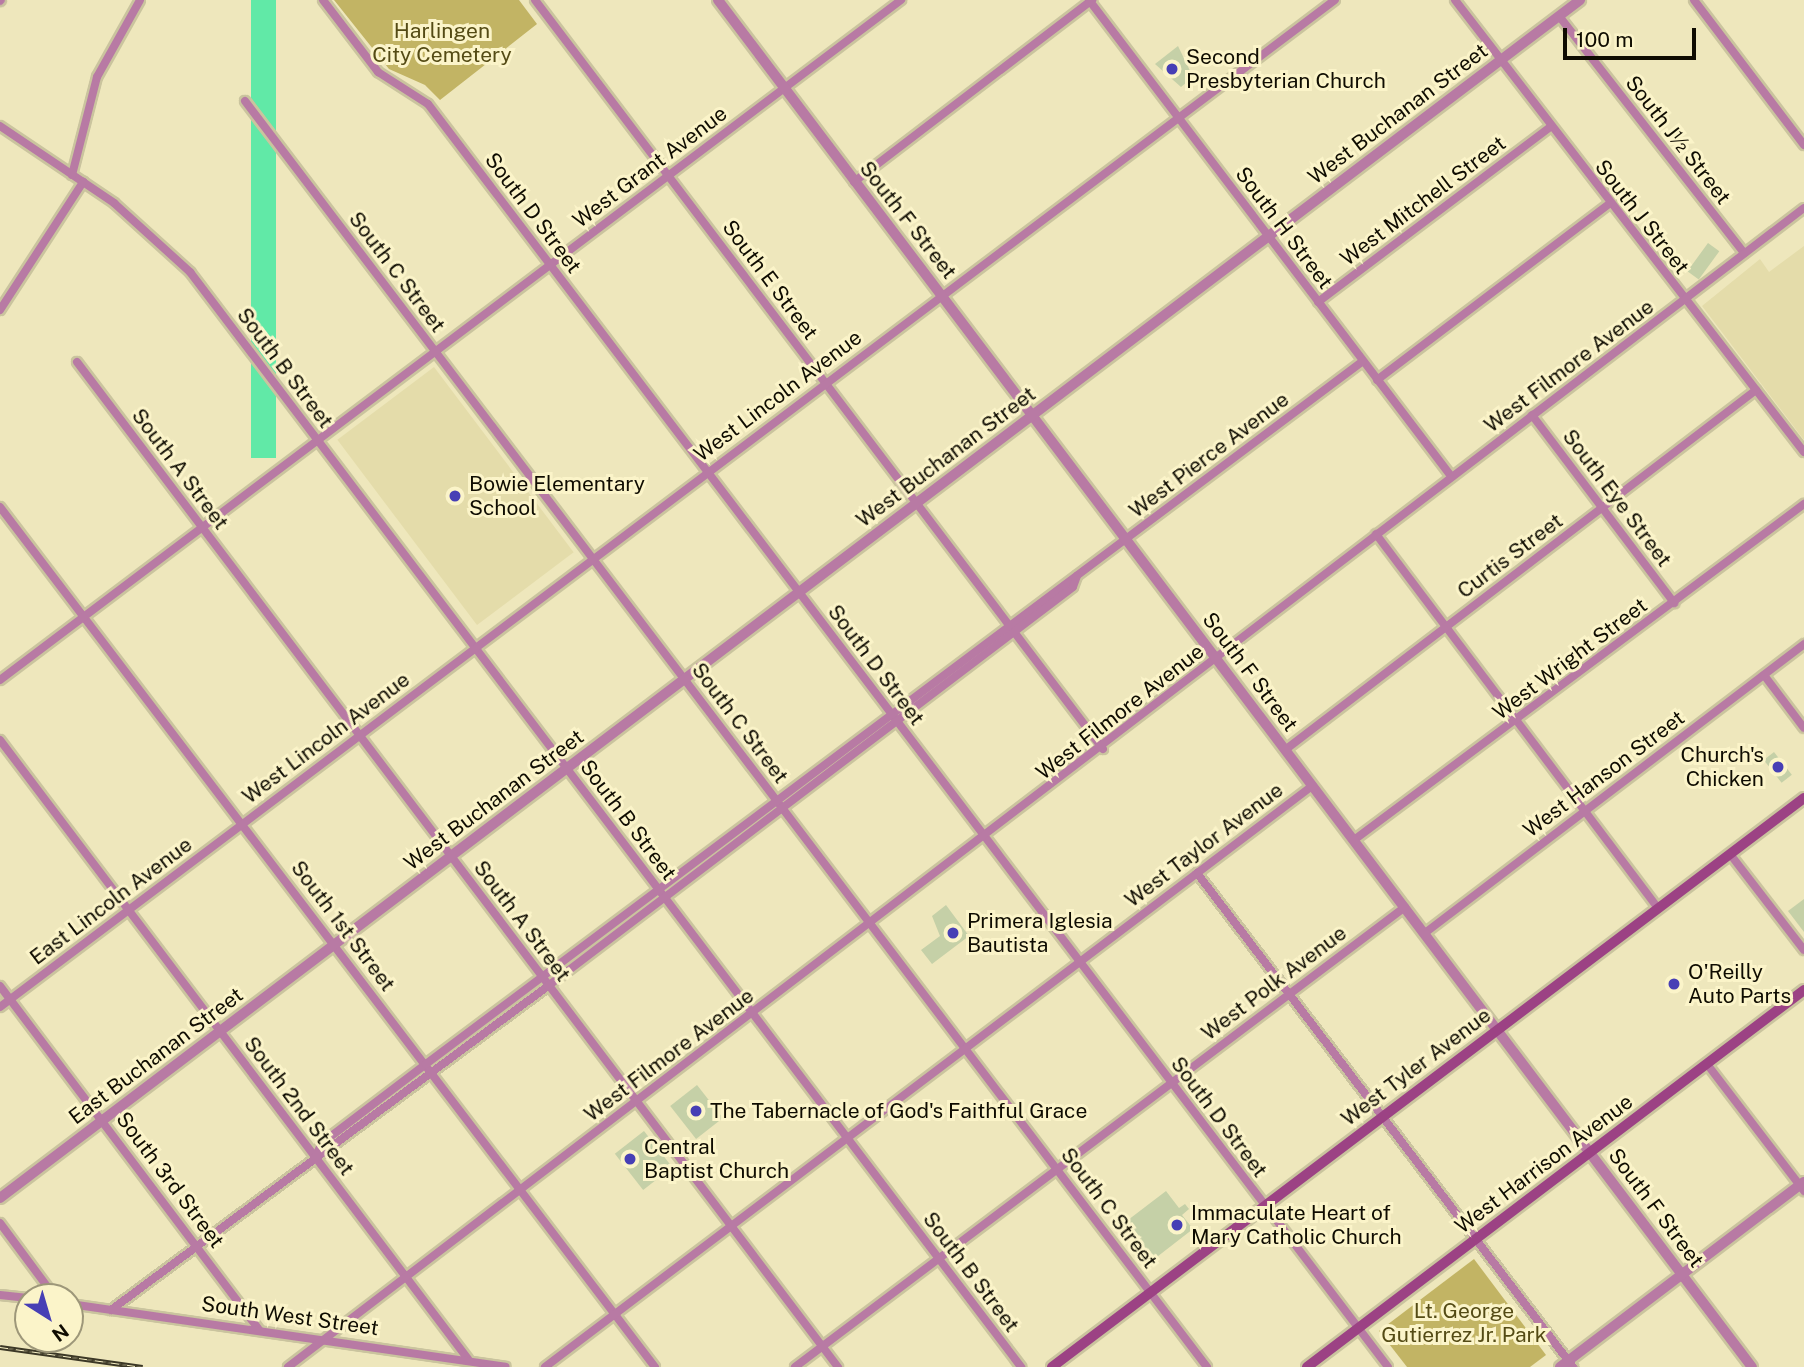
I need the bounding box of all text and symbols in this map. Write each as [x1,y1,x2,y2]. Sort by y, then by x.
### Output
scale bar [1566,14,1699,58]
park label: Harlingen City Cemetery [372,18,512,68]
text: 100 m [1576,27,1633,52]
street label: West Buchanan Street [1303,38,1493,190]
place label: Second Presbyterian Church [1186,44,1386,94]
marker: Second Presbyterian Church [1164,61,1180,77]
street label: South J½ Street [1620,71,1736,209]
street label: West Grant Avenue [568,101,732,233]
street label: West Mitchell Street [1335,131,1511,271]
street label: South D Street [479,148,587,278]
street label: South J Street [1590,155,1694,279]
street label: South F Street [854,156,962,284]
street label: South H Street [1230,162,1338,294]
street label: South C Street [343,207,451,337]
street label: South E Street [717,215,823,345]
street label: West Filmore Avenue [1479,294,1659,438]
street label: South B Street [232,303,338,433]
street label: West Lincoln Avenue [689,325,867,467]
street label: West Buchanan Street [851,381,1041,533]
street label: West Pierce Avenue [1124,387,1294,523]
street label: South A Street [126,404,234,534]
street label: South Eye Street [1557,424,1677,572]
place label: Bowie Elementary School [469,471,645,521]
marker: Bowie Elementary School [447,488,463,504]
street label: Curtis Street [1452,508,1568,604]
street label: West Wright Street [1488,593,1652,725]
street label: South D Street [822,600,930,730]
street label: South F Street [1197,608,1303,736]
street label: West Filmore Avenue [1031,639,1209,785]
street label: South C Street [686,658,794,788]
street label: West Lincoln Avenue [237,667,415,809]
street label: West Hanson Street [1518,705,1690,843]
street label: West Buchanan Street [399,724,589,876]
place label: Church's Chicken [1681,742,1764,792]
street label: South B Street [575,755,681,885]
marker: Church's Chicken [1770,759,1786,775]
street label: West Taylor Avenue [1120,777,1288,913]
street label: East Lincoln Avenue [25,832,197,970]
street label: South 1st Street [286,856,400,996]
street label: South A Street [468,856,576,986]
place label: Primera Iglesia Bautista [967,908,1112,958]
street label: West Polk Avenue [1197,920,1351,1046]
marker: Primera Iglesia Bautista [945,925,961,941]
place label: O'Reilly Auto Parts [1688,959,1791,1009]
marker: O'Reilly Auto Parts [1666,976,1682,992]
street label: East Buchanan Street [64,982,248,1130]
street label: West Filmore Avenue [579,983,759,1127]
street label: West Tyler Avenue [1336,1003,1496,1131]
street label: South 2nd Street [239,1032,359,1180]
street label: South D Street [1165,1052,1273,1182]
street label: West Harrison Avenue [1450,1089,1638,1239]
place label: The Tabernacle of God's Faithful Grace [710,1098,1088,1124]
marker: The Tabernacle of God's Faithful Grace [688,1103,704,1119]
street label: South 3rd Street [111,1107,229,1253]
place label: Central Baptist Church [644,1134,789,1184]
street label: South C Street [1055,1143,1163,1273]
street label: South F Street [1603,1144,1709,1272]
marker: Central Baptist Church [622,1151,638,1167]
place label: Immaculate Heart of Mary Catholic Church [1191,1200,1402,1250]
street label: South B Street [918,1207,1024,1337]
marker: Immaculate Heart of Mary Catholic Church [1169,1217,1185,1233]
north arrow [14,1283,84,1353]
street label: South West Street [199,1291,381,1341]
park label: Lt. George Gutierrez Jr. Park [1381,1298,1547,1348]
text: N [48,1320,73,1346]

